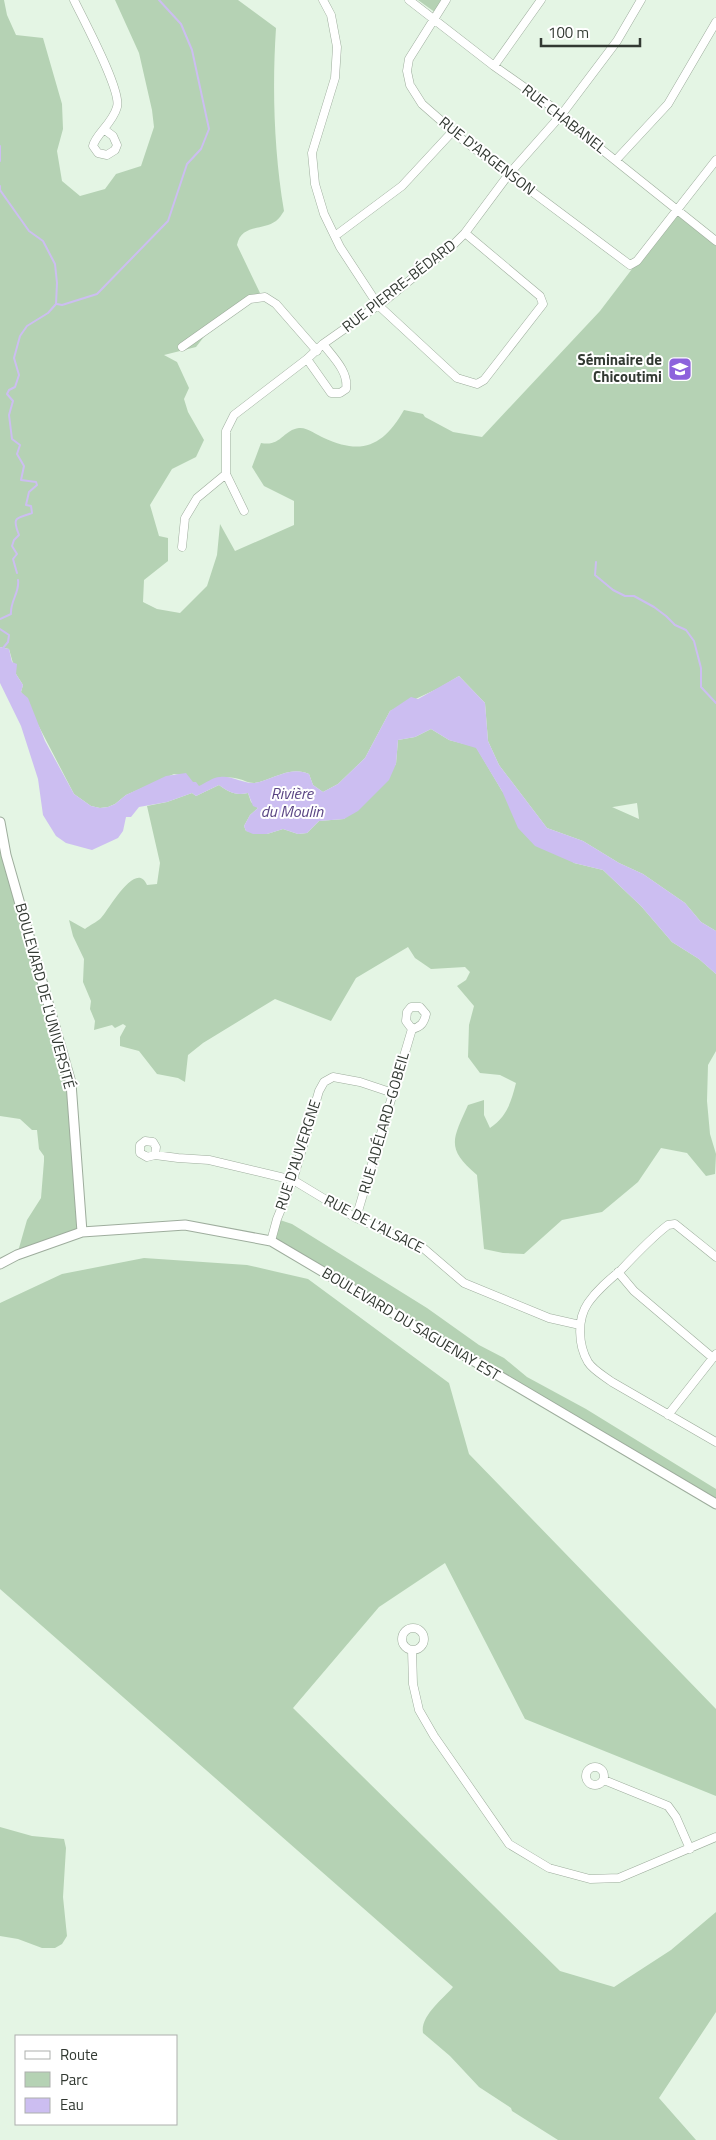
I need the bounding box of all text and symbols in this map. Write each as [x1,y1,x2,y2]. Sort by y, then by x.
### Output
scale bar [541,15,640,47]
text: 100 m [548,21,589,44]
street label: RUE CHABANEL [517,78,611,159]
street label: RUE D'ARGENSON [434,111,540,201]
street label: RUE PIERRE-BÉDARD [337,234,461,338]
place label: Séminaire de Chicoutimi [577,348,662,388]
school or university icon: Séminaire de Chicoutimi [667,356,693,382]
water label: Rivière du Moulin [261,781,324,823]
street label: BOULEVARD DE L'UNIVERSITÉ [10,900,81,1091]
street label: RUE ADÉLARD-GOBEIL [352,1049,415,1196]
street label: RUE D'AUVERGNE [269,1097,326,1213]
street label: RUE DE L'ALSACE [320,1188,428,1259]
street label: BOULEVARD DU SAGUENAY EST [318,1261,505,1386]
legend [15,2035,178,2125]
text: Route [60,2043,98,2066]
text: Parc [60,2068,88,2091]
text: Eau [60,2093,84,2116]

